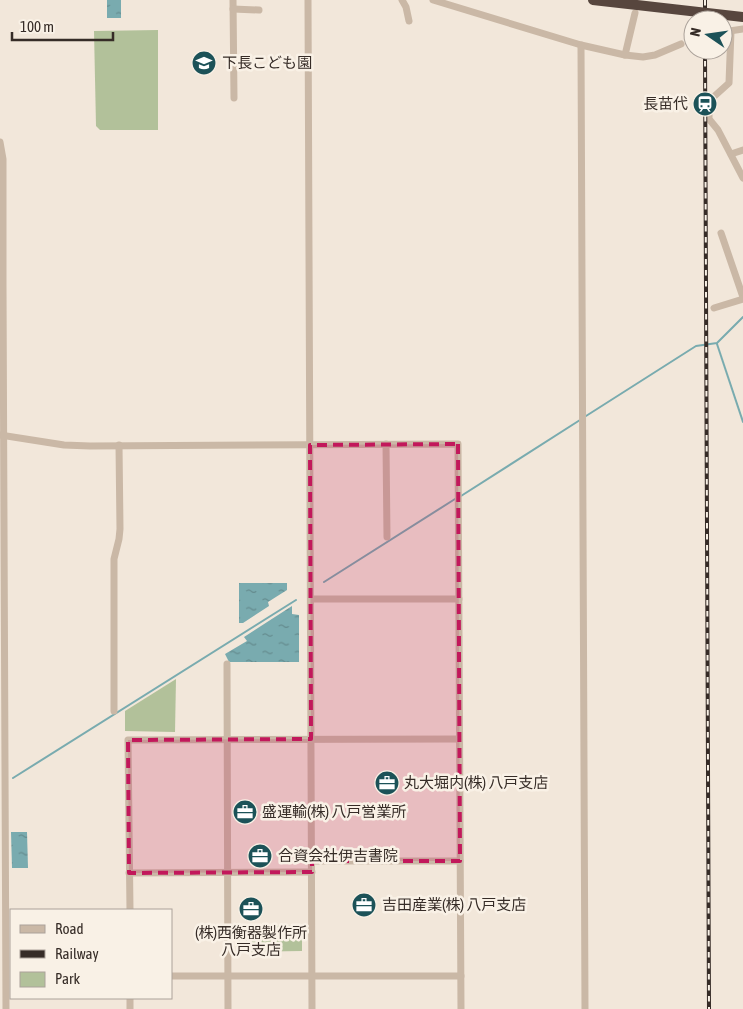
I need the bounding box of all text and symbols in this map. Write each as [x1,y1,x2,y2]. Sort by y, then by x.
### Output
scale bar [12,10,114,42]
north arrow [683,10,733,60]
text: 100 m [20,18,54,35]
text: N [687,26,704,38]
school or university icon: 下長こども園 [191,50,217,76]
place label: 下長こども園 [222,54,312,71]
station icon: 長苗代 [692,91,718,117]
place label: 長苗代 [643,95,688,112]
office icon: 丸大堀内(株) 八戸支店 [374,770,400,796]
place label: 丸大堀内(株) 八戸支店 [404,774,548,791]
office icon: 盛運輸(株) 八戸営業所 [232,799,258,825]
place label: 盛運輸(株) 八戸営業所 [262,803,406,820]
office icon: 合資会社伊吉書院 [247,843,273,869]
place label: 合資会社伊吉書院 [278,847,398,864]
office icon: 吉田産業(株) 八戸支店 [351,892,377,918]
office icon: (株)西衡器製作所 八戸支店 [238,896,264,922]
place label: 吉田産業(株) 八戸支店 [382,896,526,913]
legend [10,909,172,999]
text: Road [55,920,84,937]
place label: (株)西衡器製作所 八戸支店 [195,924,307,958]
text: Railway [55,945,99,962]
text: Park [55,970,80,987]

